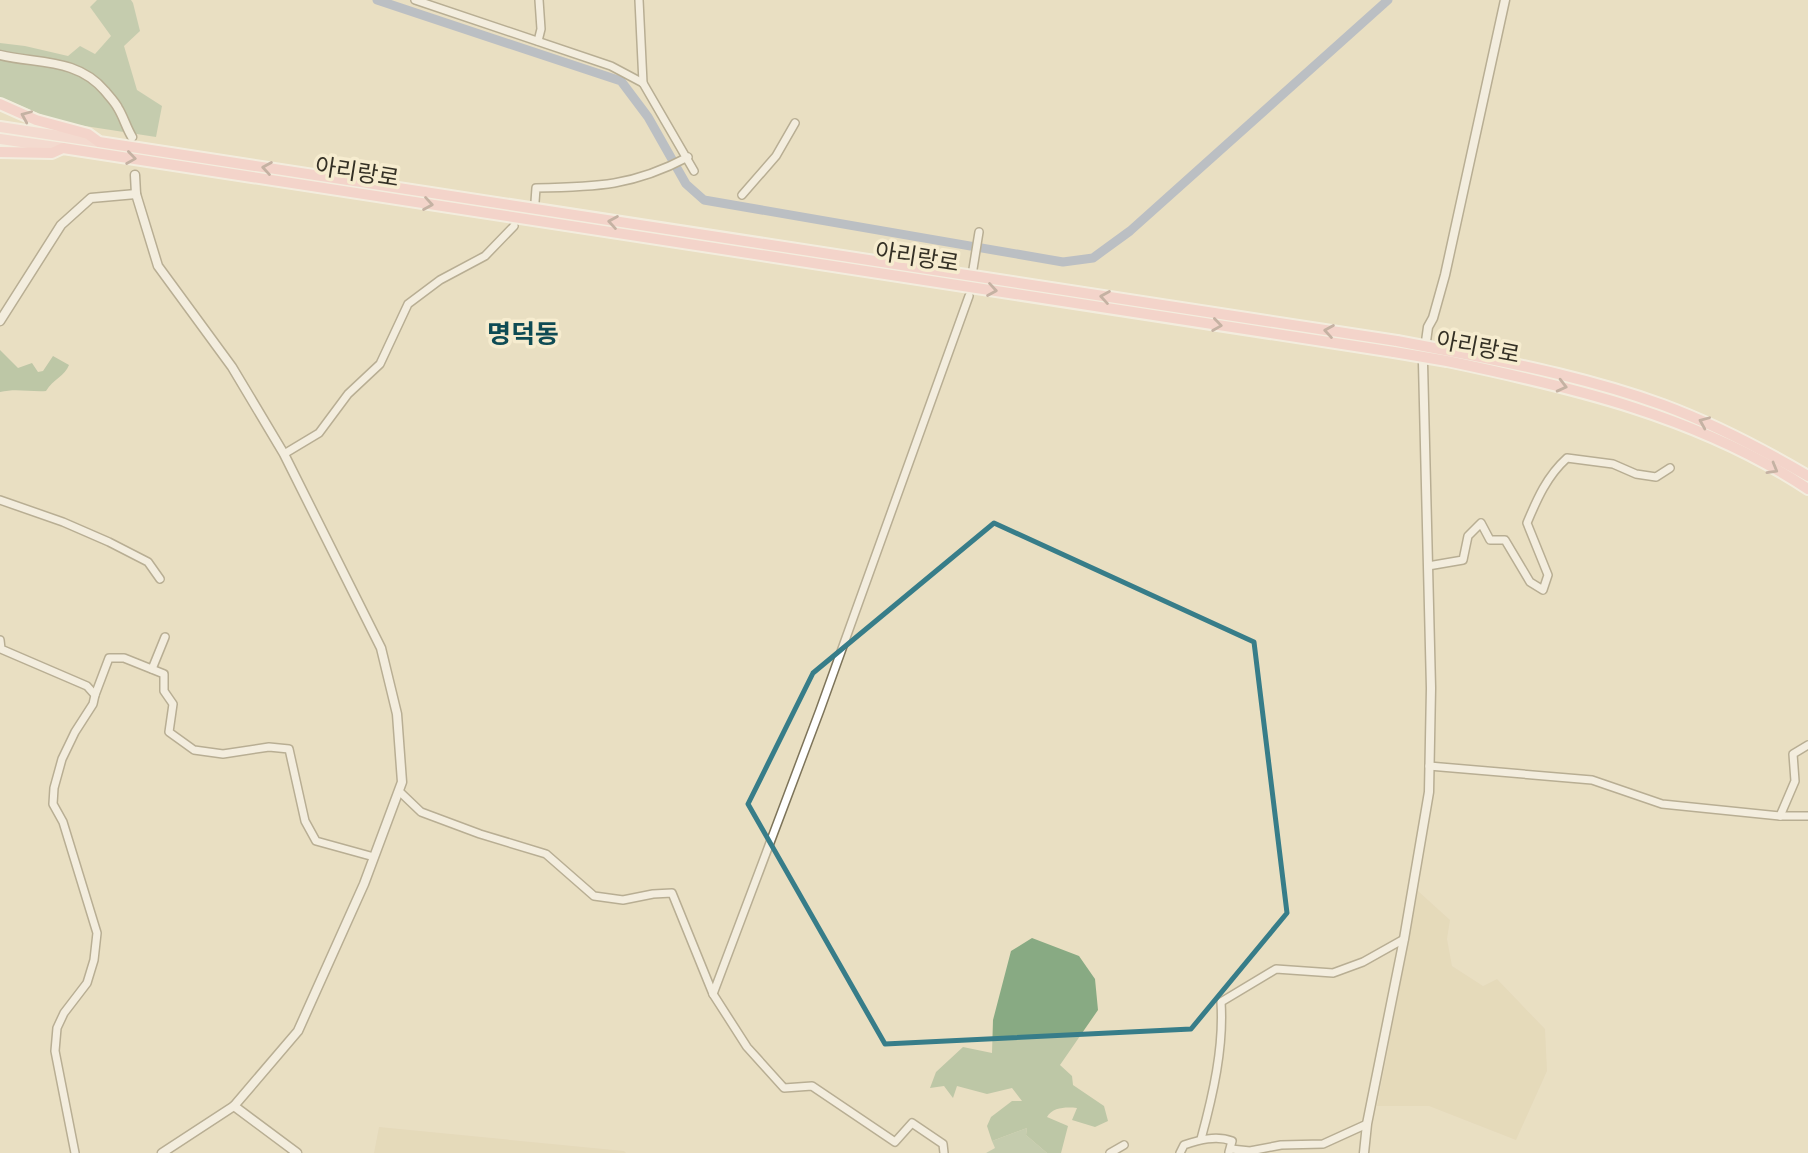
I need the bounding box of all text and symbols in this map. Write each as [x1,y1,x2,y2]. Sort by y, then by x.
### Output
one-way arrow [21,110,34,124]
one-way arrow [125,151,137,166]
street label: 아리랑로 [313,151,401,194]
one-way arrow [262,161,273,176]
one-way arrow [422,196,434,211]
one-way arrow [607,215,619,230]
street label: 아리랑로 [873,236,961,279]
one-way arrow [986,282,998,297]
one-way arrow [1099,290,1110,305]
district label: 명덕동 [487,317,559,352]
one-way arrow [1211,317,1223,332]
one-way arrow [1324,324,1335,339]
street label: 아리랑로 [1433,324,1522,371]
one-way arrow [1556,378,1568,392]
one-way arrow [1699,416,1711,430]
one-way arrow [1766,461,1779,474]

